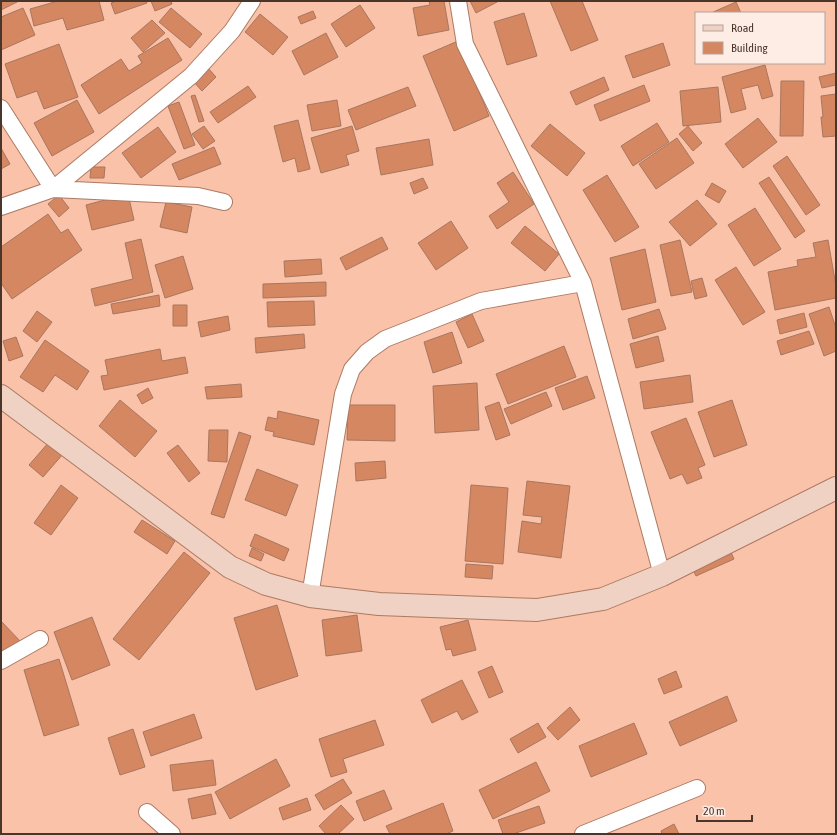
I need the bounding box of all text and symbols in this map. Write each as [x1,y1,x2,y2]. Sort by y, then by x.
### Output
legend [695,12,825,64]
text: Road [731,21,754,35]
text: Building [731,41,769,55]
scale bar [697,797,752,823]
text: 20 m [703,804,725,818]

